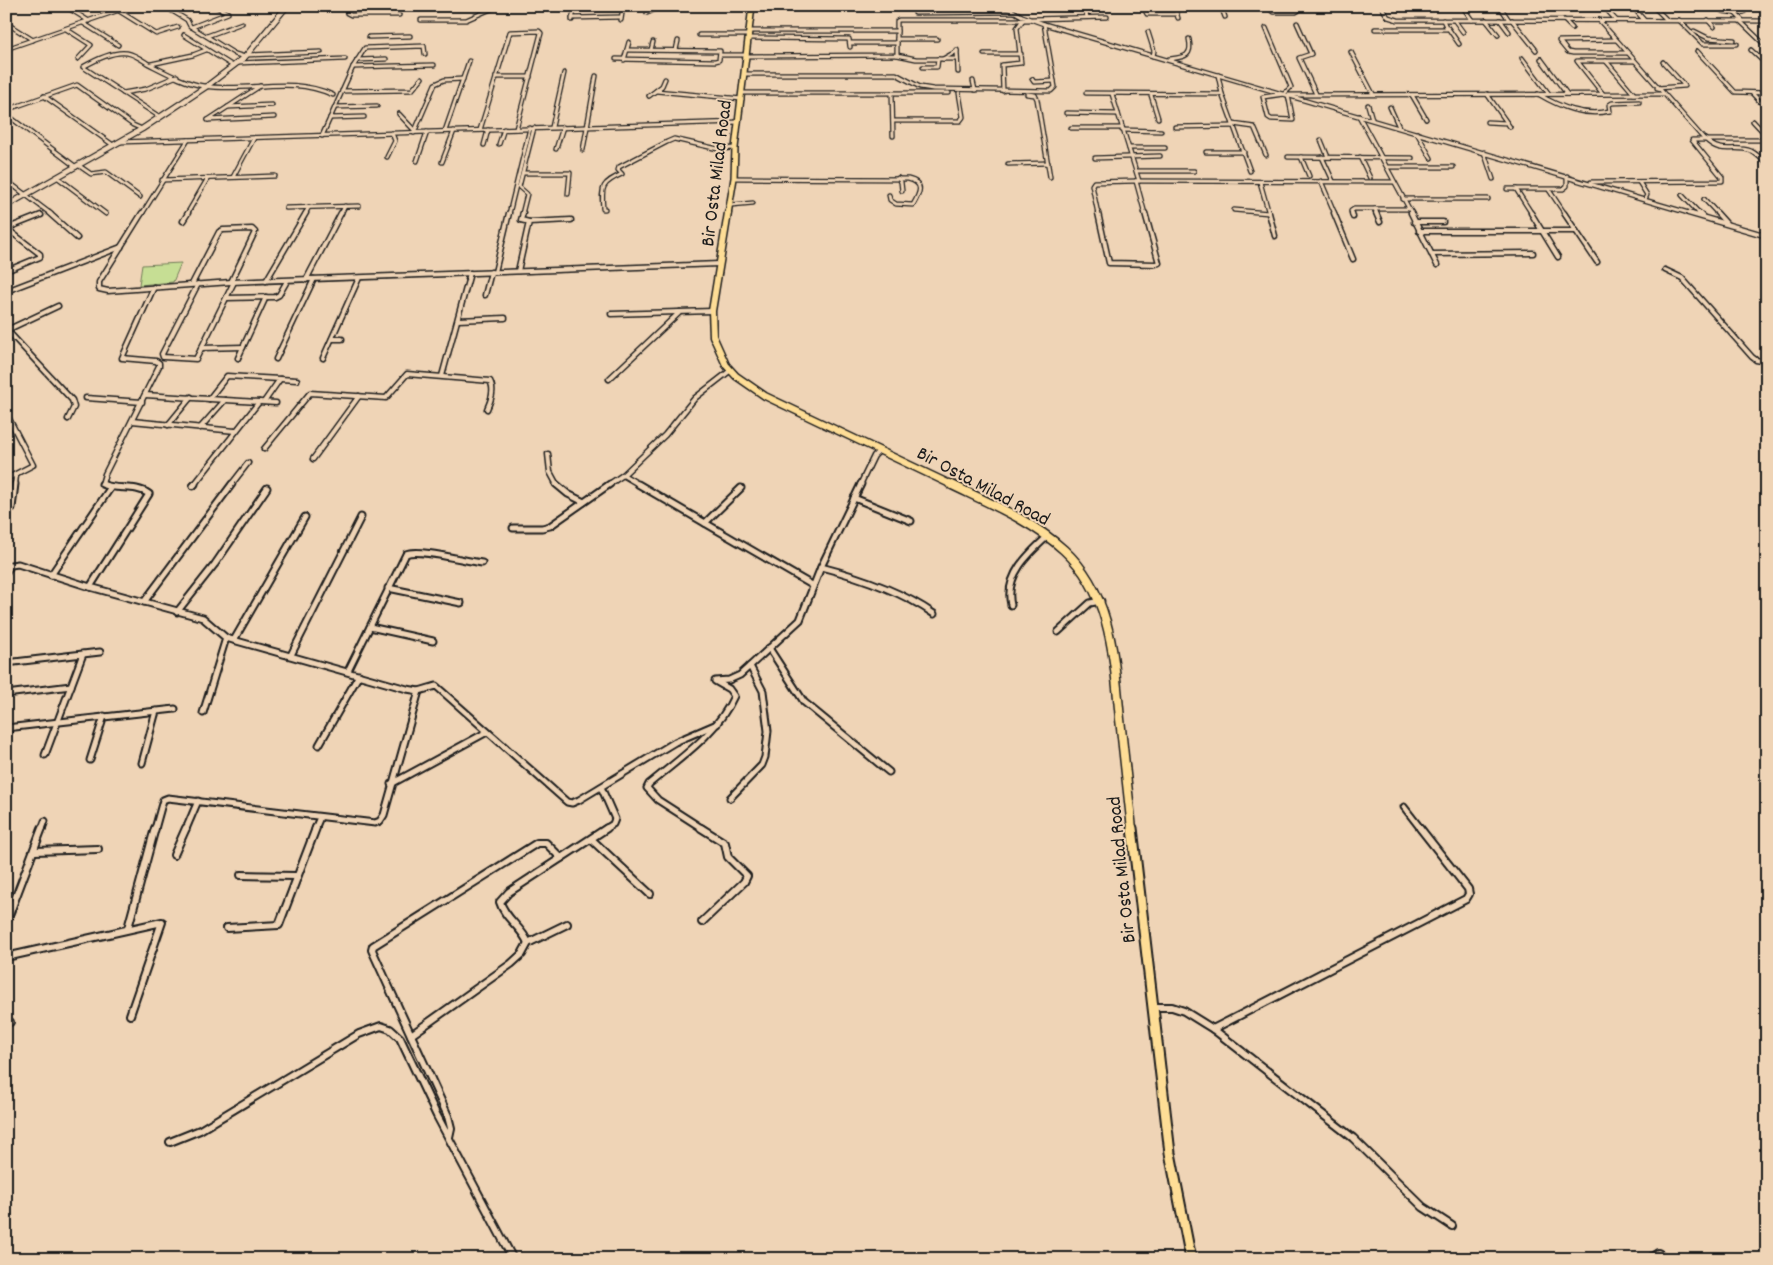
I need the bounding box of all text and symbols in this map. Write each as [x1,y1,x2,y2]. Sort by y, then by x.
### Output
street label: Bir Osta Milad Road [695,99,741,248]
street label: Bir Osta Milad Road [911,441,1054,535]
street label: Bir Osta Milad Road [1101,795,1145,944]

